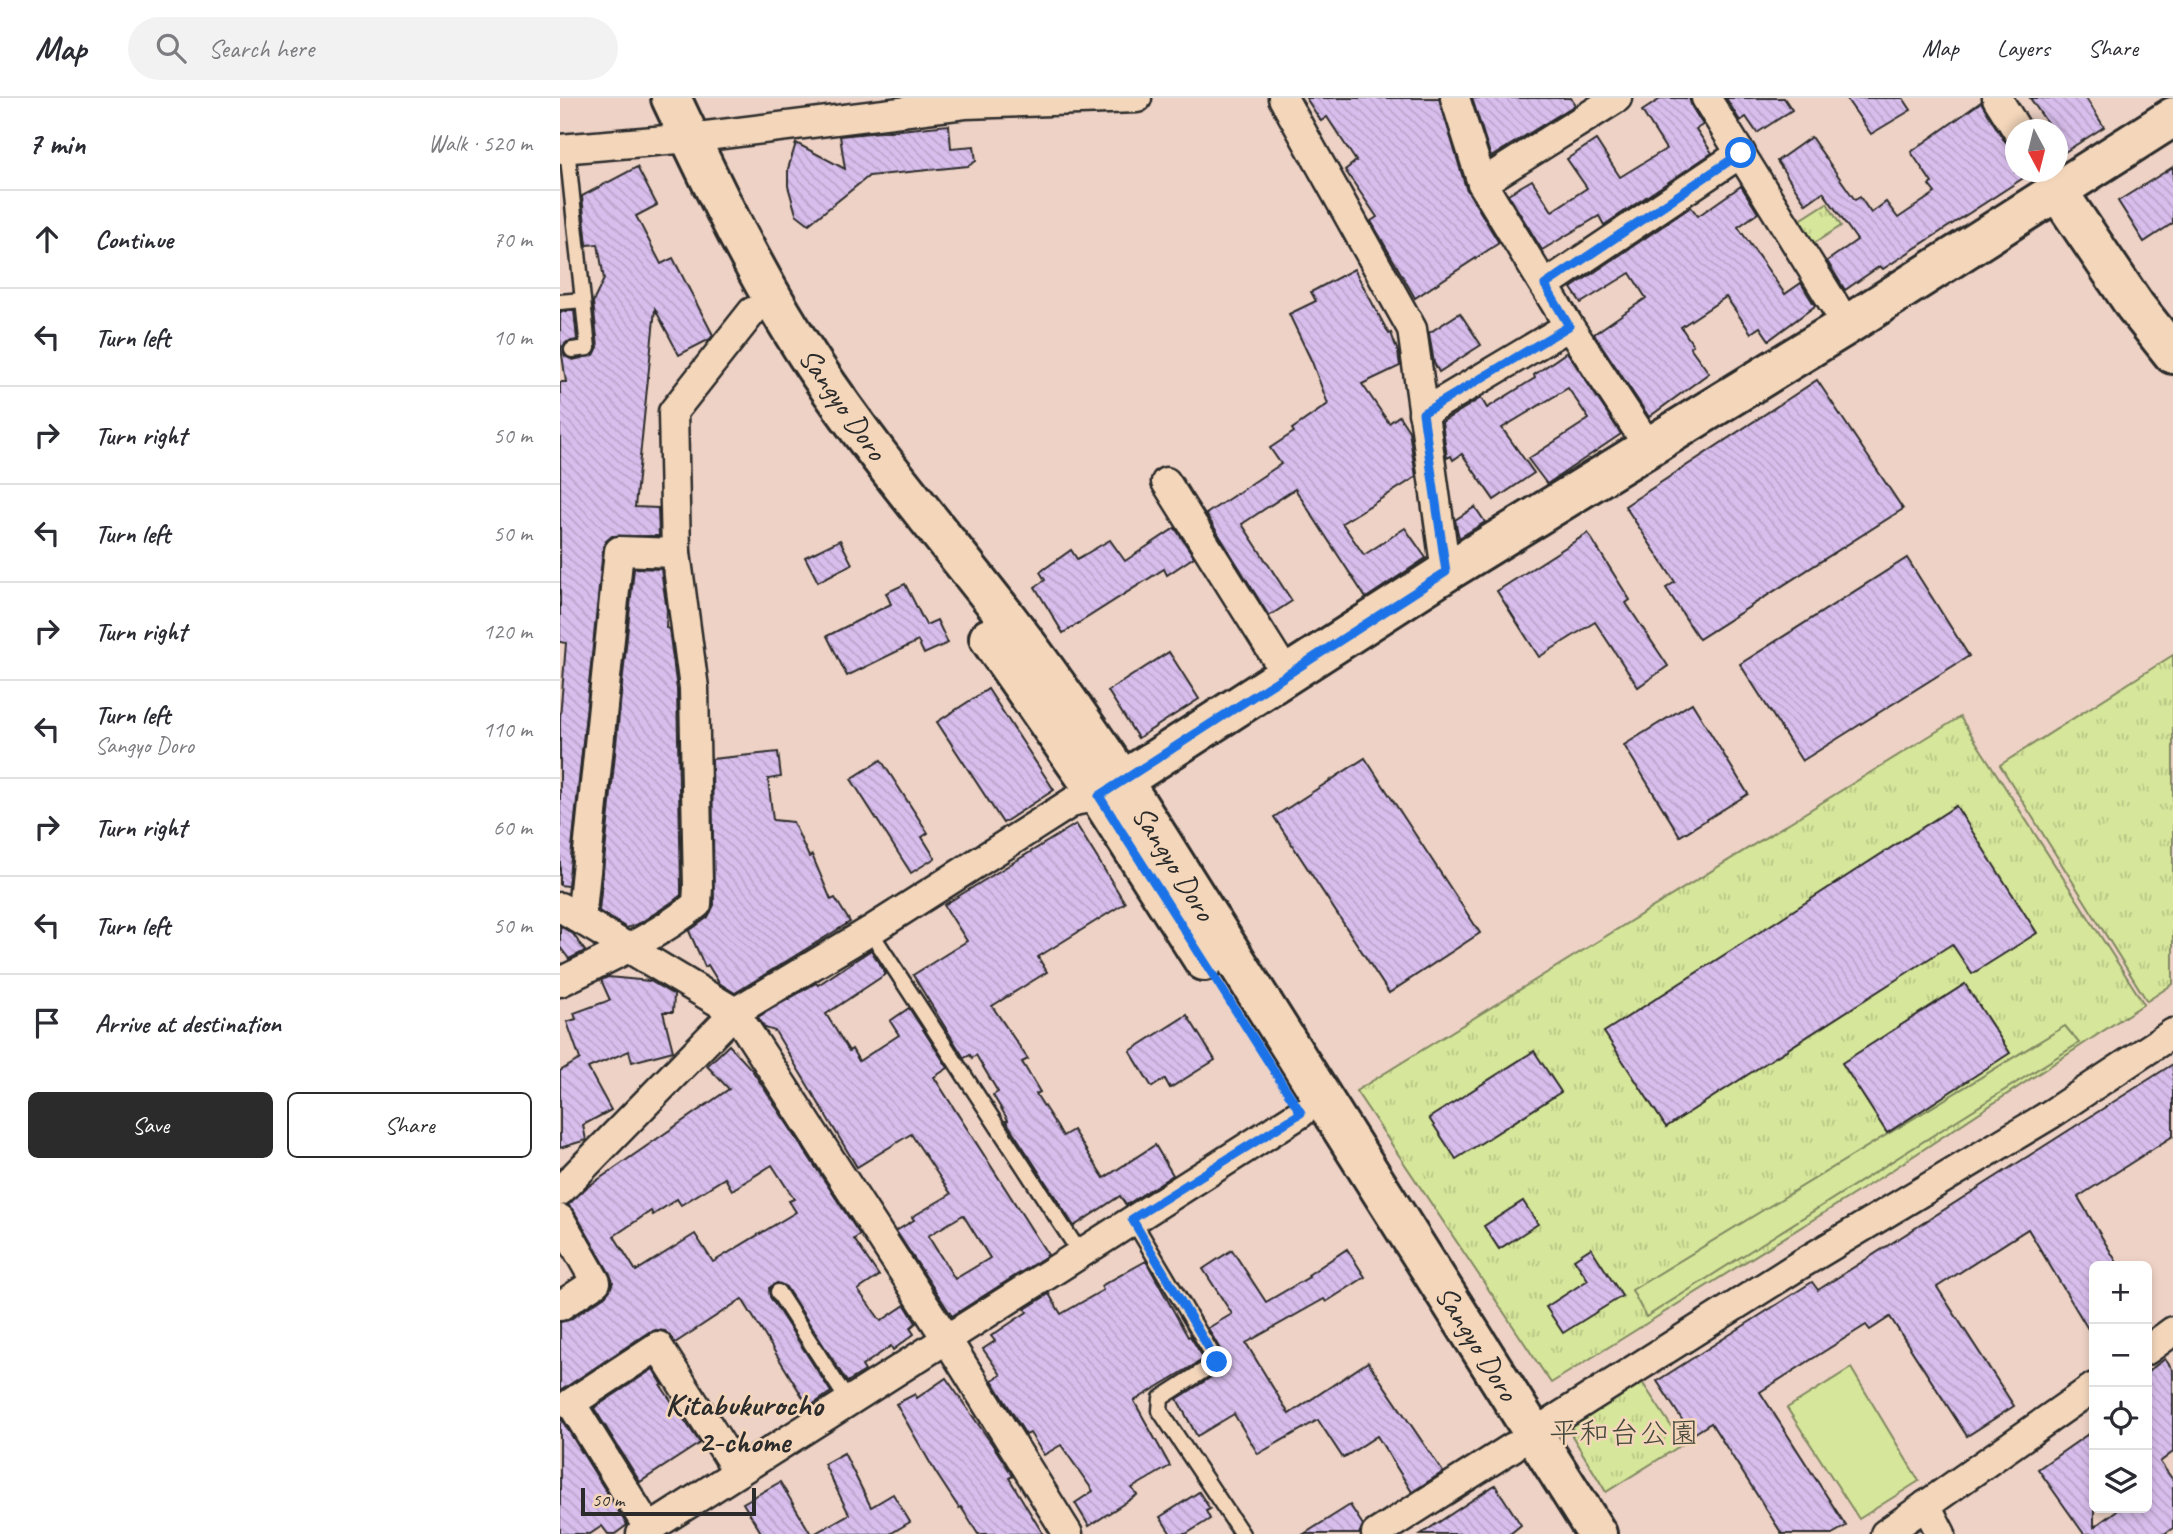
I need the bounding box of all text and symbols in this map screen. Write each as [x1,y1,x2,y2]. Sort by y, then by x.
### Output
search box [128,17,618,80]
text: Map [35,27,86,69]
icon: search [152,29,190,67]
text: Search here [208,32,314,65]
text: Map [1922,33,1959,63]
text: Layers [1997,33,2050,63]
text: Share [2088,33,2138,63]
north arrow [2005,119,2068,182]
text: 7 min [28,125,85,163]
text: Walk · 520 m [428,129,532,158]
route start [1725,137,1756,168]
icon: ahead [28,220,66,258]
text: Continue [95,223,173,256]
text: 70 m [493,225,532,254]
icon: left [28,318,66,356]
text: Turn left [95,321,170,354]
text: 10 m [493,323,532,352]
street label: Sangyo Doro [790,340,896,469]
icon: right [28,416,66,454]
text: Turn right [95,419,186,452]
text: 50 m [493,421,532,450]
icon: left [28,514,66,552]
text: Turn left [95,517,170,550]
text: 50 m [493,519,532,548]
icon: right [28,612,66,650]
text: Turn right [95,615,186,648]
text: 120 m [483,617,532,646]
text: Turn left [95,698,170,731]
icon: left [28,710,66,748]
text: 110 m [483,715,532,744]
text: Sangyo Doro [95,731,194,760]
street label: Sangyo Doro [1124,798,1225,929]
icon: right [28,808,66,846]
text: Turn right [95,811,186,844]
text: 60 m [493,813,532,842]
icon: left [28,906,66,944]
text: Turn left [95,909,170,942]
text: 50 m [493,911,532,940]
icon: arrive [28,1004,66,1042]
text: Arrive at destination [95,1007,281,1040]
button: Save [28,1092,273,1158]
button: Share [287,1092,532,1158]
map controls [2089,1261,2152,1513]
button: + [2089,1261,2152,1324]
street label: Sangyo Doro [1427,1278,1528,1409]
button: − [2089,1324,2152,1387]
route end [1201,1346,1232,1377]
district label: Kitabukurocho 2-chome [665,1384,825,1462]
button: locate [2089,1387,2152,1450]
park label: 平和台公園 [1549,1414,1699,1452]
button: layers [2089,1450,2152,1513]
scale bar [581,1485,756,1517]
text: 50 m [592,1488,624,1512]

